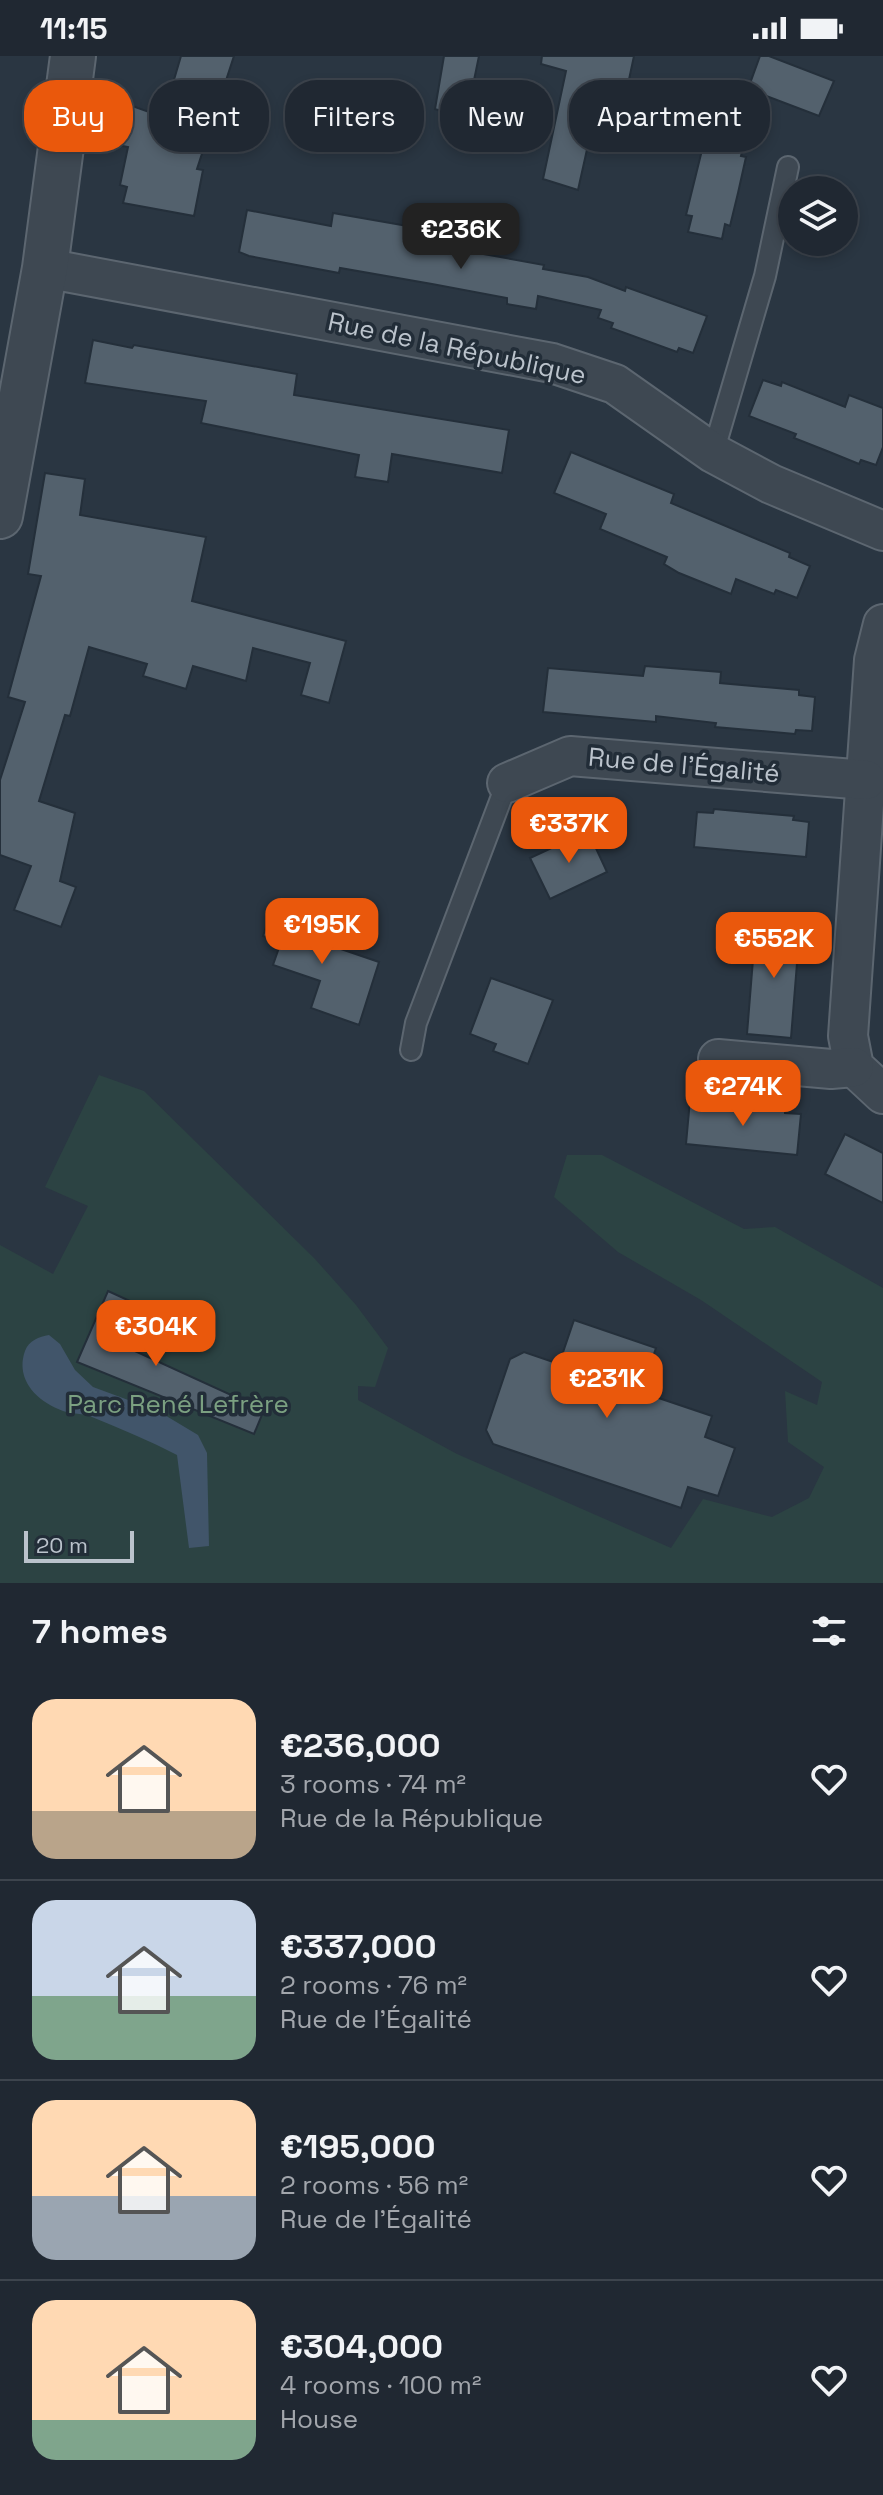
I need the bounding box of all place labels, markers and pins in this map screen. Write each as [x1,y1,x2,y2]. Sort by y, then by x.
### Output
pin: €236K [405,203,517,271]
pin: €337K [513,797,625,865]
pin: €195K [266,898,378,966]
pin: €552K [718,912,830,980]
pin: €274K [687,1060,799,1128]
pin: €304K [100,1300,212,1368]
pin: €231K [551,1352,663,1420]

